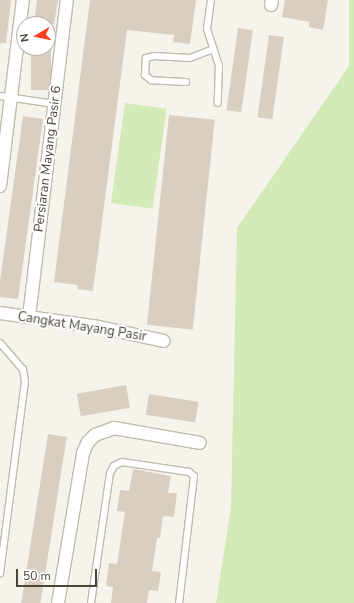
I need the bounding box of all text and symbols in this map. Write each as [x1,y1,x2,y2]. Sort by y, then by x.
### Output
north arrow [16,16,56,56]
text: N [17,33,33,43]
street label: Persiaran Mayang Pasir 6 [31,85,65,233]
street label: Cangkat Mayang Pasir [17,309,147,345]
scale bar [18,561,99,587]
text: 50 m [23,568,51,584]

